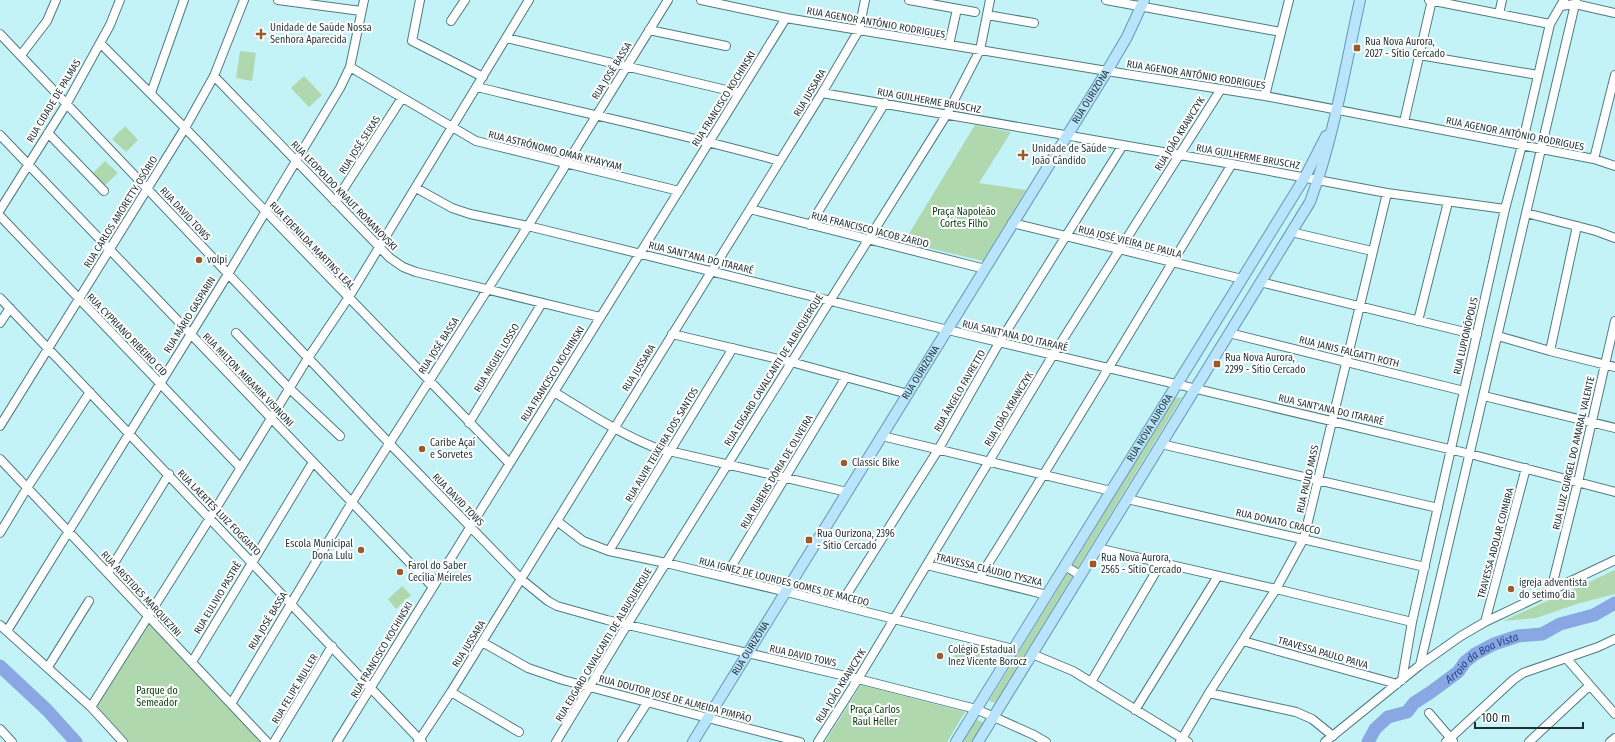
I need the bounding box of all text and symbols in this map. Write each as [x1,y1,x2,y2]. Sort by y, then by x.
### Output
street label: RUA AGENOR ANTÔNIO RODRIGUES [806,3,947,41]
place label: Unidade de Saúde Nossa Senhora Aparecida [270,21,372,46]
marker: Unidade de Saúde Nossa Senhora Aparecida [255,28,267,40]
place label: Rua Nova Aurora, 2027 - Sítio Cercado [1365,36,1445,60]
street label: RUA JOSÉ BASSA [588,38,635,102]
marker: Rua Nova Aurora, 2027 - Sítio Cercado [1352,43,1362,53]
street label: RUA FRANCISCO KOCHINSKI [690,49,758,149]
street label: RUA AGENOR ANTÔNIO RODRIGUES [1126,56,1267,92]
street label: RUA CIDADE DE PALMAS [24,57,84,145]
street label: RUA JUSSARA [791,67,829,119]
street label: RUA OURIZONA [1070,67,1113,126]
street label: RUA GUILHERME BRUSCHZ [876,86,982,116]
street label: RUA JOÃO KRAWCZYK [1152,94,1208,173]
street label: RUA JOSÉ SEIXAS [335,112,383,176]
street label: RUA AGENOR ANTÔNIO RODRIGUES [1445,113,1585,153]
street label: RUA ASTRÔNOMO OMAR KHAYYAM [487,127,624,173]
street label: RUA LEOPOLDO KNAUT ROMANOVSKI [288,139,400,253]
place label: Unidade de Saúde João Cândido [1032,142,1107,167]
street label: RUA GUILHERME BRUSCHZ [1195,142,1301,172]
marker: Unidade de Saúde João Cândido [1017,149,1029,161]
street label: RUA CARLOS AMORETTY OSÓRIO [80,153,160,270]
street label: RUA DAVID TOWS [157,185,213,243]
street label: RUA EDENILDA MARTINS LEAL [267,200,358,293]
park label: Praça Napoleão Cortes Filho [932,206,996,230]
street label: RUA FRANCISCO JACOB ZARDO [810,210,930,250]
street label: RUA JOSÉ VIEIRA DE PAULA [1077,221,1184,261]
street label: RUA SANT'ANA DO ITARARÉ [647,237,755,277]
place label: volpi [207,254,227,266]
marker: volpi [194,255,204,265]
street label: RUA MÁRIO GASPARIN [160,274,218,355]
street label: RUA CYPRIANO RIBEIRO CID [84,291,170,379]
street label: RUA EDGARD CAVALCANTI DE ALBUQUERQUE [722,291,826,448]
street label: RUA LUPIONÓPOLIS [1449,296,1481,376]
street label: RUA JOSÉ BASSA [414,314,462,377]
street label: RUA SANT'ANA DO ITARARÉ [961,316,1070,354]
street label: RUA MIGUEL LOSSO [472,322,522,394]
street label: RUA FRANCISCO KOCHINSKI [519,324,587,424]
street label: RUA MILTON MIRAMIR VISINONI [200,331,296,429]
street label: RUA JANIS FALGATTI ROTH [1298,334,1400,370]
street label: RUA JUSSARA [620,342,659,394]
street label: RUA OURIZONA [900,343,942,402]
street label: RUA ÂNGELO FAVRETTO [931,347,988,434]
place label: Rua Nova Aurora, 2299 - Sítio Cercado [1225,352,1305,376]
marker: Rua Nova Aurora, 2299 - Sítio Cercado [1212,359,1222,369]
street label: RUA JOÃO KRAWCZYK [981,368,1036,449]
street label: RUA LUIZ GURGEL DO AMARAL VALENTE [1550,375,1598,531]
street label: RUA ALVIR TEIXEIRA DOS SANTOS [623,385,701,505]
street label: RUA SANT'ANA DO ITARARÉ [1277,390,1386,428]
street label: RUA NOVA AURORA [1125,391,1176,464]
street label: RUA RUBENS DÓRIA DE OLIVEIRA [737,411,816,531]
place label: Caribe Açaí e Sorvetes [430,436,476,461]
marker: Caribe Açaí e Sorvetes [417,444,427,454]
street label: RUA PAULO MASS [1294,444,1322,514]
place label: Classic Bike [852,457,900,469]
marker: Classic Bike [839,458,849,468]
street label: RUA LAERTES LUIZ FOGGIATO [175,468,263,558]
street label: RUA DAVID TOWS [430,471,486,529]
street label: TRAVESSA ADOLAR COIMBRA [1475,486,1517,600]
street label: RUA DONATO CRACCO [1235,506,1321,538]
place label: Rua Ourizona, 2396 - Sítio Cercado [817,528,895,552]
marker: Rua Ourizona, 2396 - Sítio Cercado [804,535,814,545]
place label: Escola Municipal Dona Lulu [285,538,353,562]
marker: Escola Municipal Dona Lulu [356,545,366,555]
street label: RUA ARISTIDES MARQUEZINI [98,549,184,639]
street label: TRAVESSA CLÁUDIO TYSZKA [935,549,1045,589]
place label: Rua Nova Aurora, 2565 - Sítio Cercado [1101,552,1182,576]
street label: RUA IGNEZ DE LOURDES GOMES DE MACEDO [698,555,870,609]
street label: RUA EULIVIO PASTRÊ [191,559,244,636]
marker: Rua Nova Aurora, 2565 - Sítio Cercado [1088,559,1098,569]
place label: Farol do Saber Cecília Meireles [408,560,472,584]
street label: RUA EDGARD CAVALCANTI DE ALBUQUERQUE [553,566,655,724]
marker: Farol do Saber Cecília Meireles [395,567,405,577]
place label: igreja adventista do setimo dia [1519,577,1587,601]
marker: igreja adventista do setimo dia [1506,584,1516,594]
street label: RUA JOSÉ BASSA [244,588,290,652]
street label: RUA FRANCISCO KOCHINSKI [348,600,416,700]
street label: RUA JUSSARA [450,618,489,670]
street label: RUA OURIZONA [730,619,772,678]
water label: Arroio da Boa Vista [1442,630,1520,686]
street label: TRAVESSA PAULO PAIVA [1277,634,1370,672]
street label: RUA DAVID TOWS [768,642,838,670]
place label: Colégio Estadual Inez Vicente Borocz [948,644,1027,668]
street label: RUA JOÃO KRAWCZYK [813,646,869,725]
marker: Colégio Estadual Inez Vicente Borocz [935,651,945,661]
street label: RUA FELIPE MULLER [269,652,321,726]
street label: RUA DOUTOR JOSÉ DE ALMEIDA PIMPÃO [597,671,753,725]
park label: Parque do Semeador [136,685,178,709]
park label: Praça Carlos Raul Heller [850,704,900,728]
scale bar [1475,704,1583,730]
text: 100 m [1481,711,1510,725]

